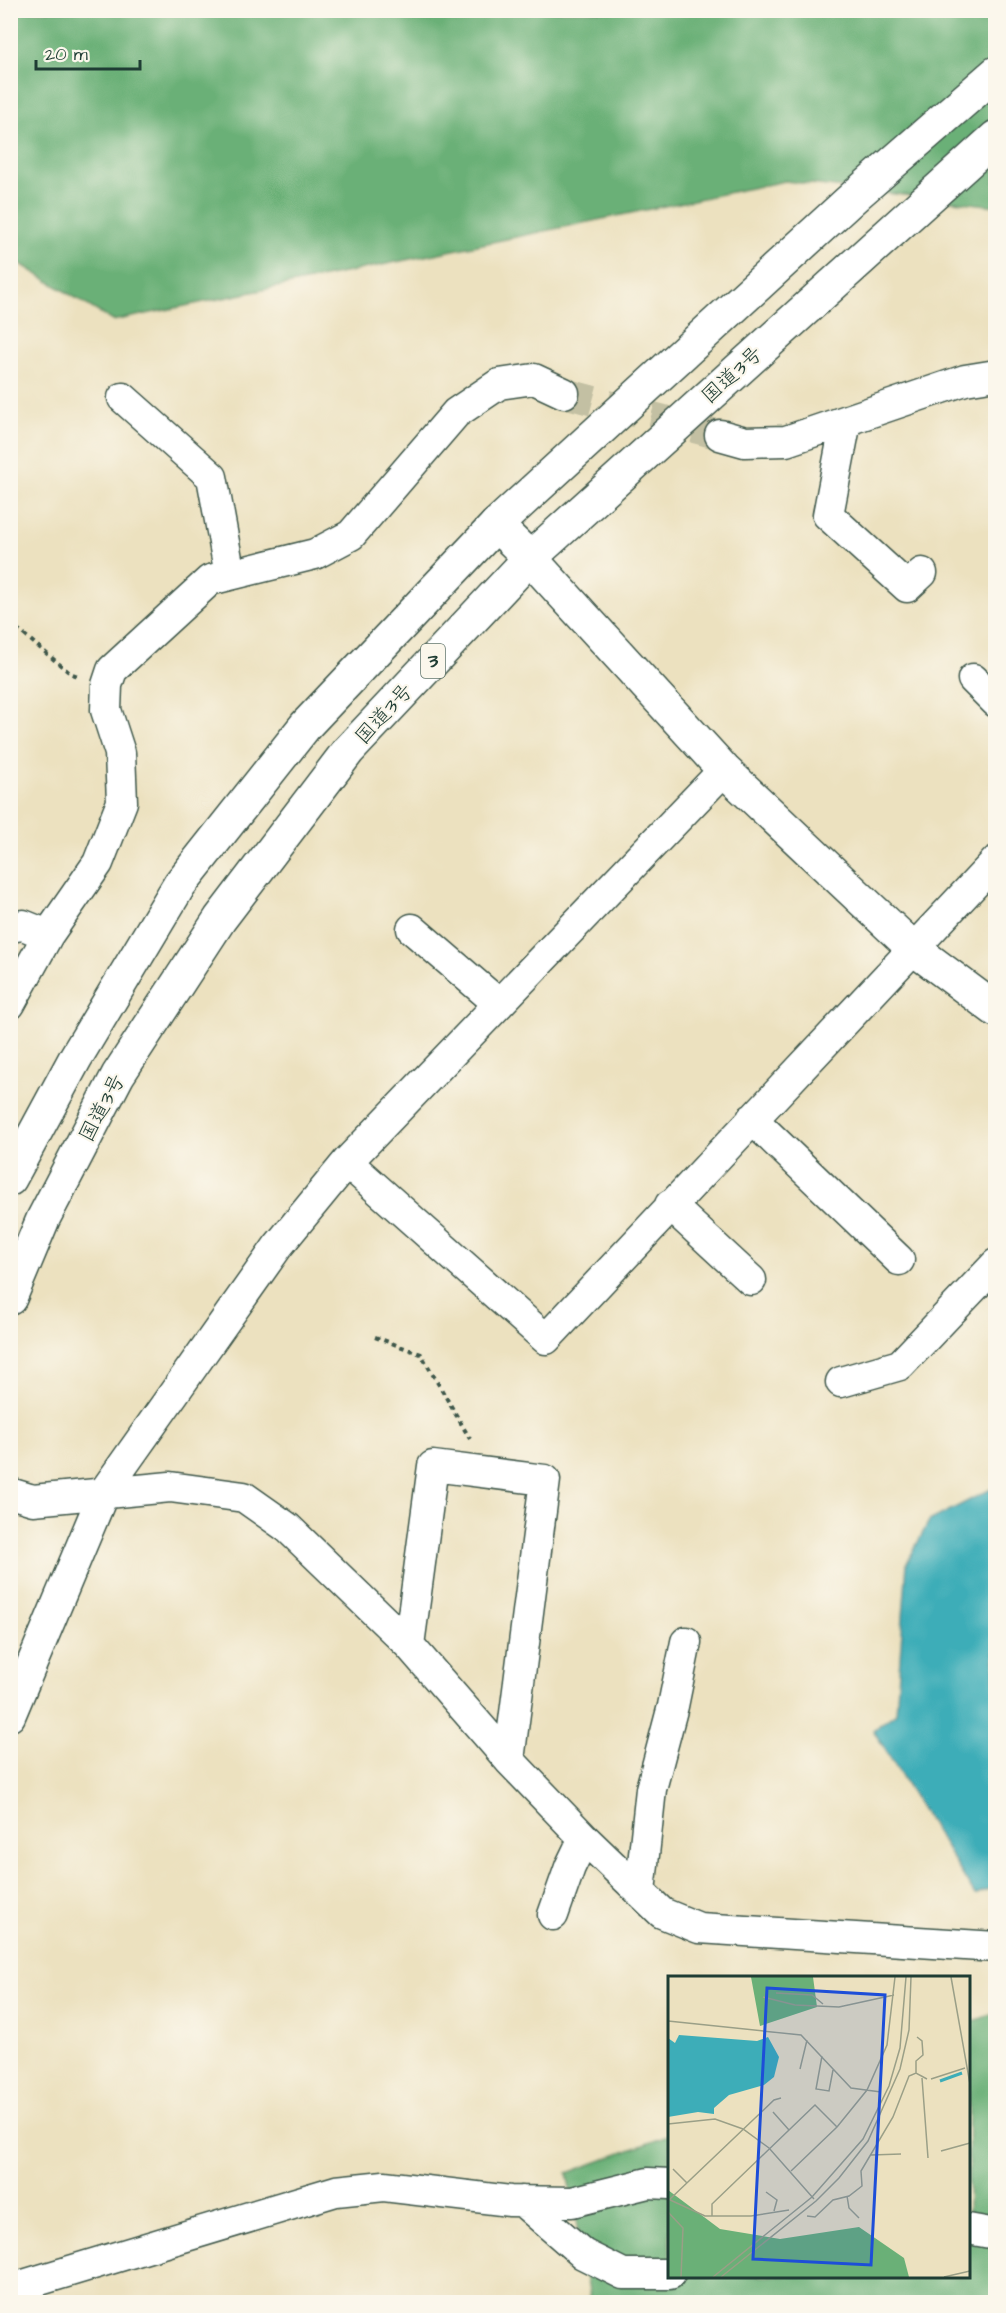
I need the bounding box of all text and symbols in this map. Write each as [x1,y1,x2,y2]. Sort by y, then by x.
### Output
scale bar [36,33,140,71]
text: 20 m [45,42,88,67]
street label: 国道3号 [695,340,769,410]
road number: 3 [421,644,445,678]
street label: 国道3号 [348,677,420,751]
street label: 国道3号 [72,1069,132,1147]
inset map [668,1976,970,2277]

